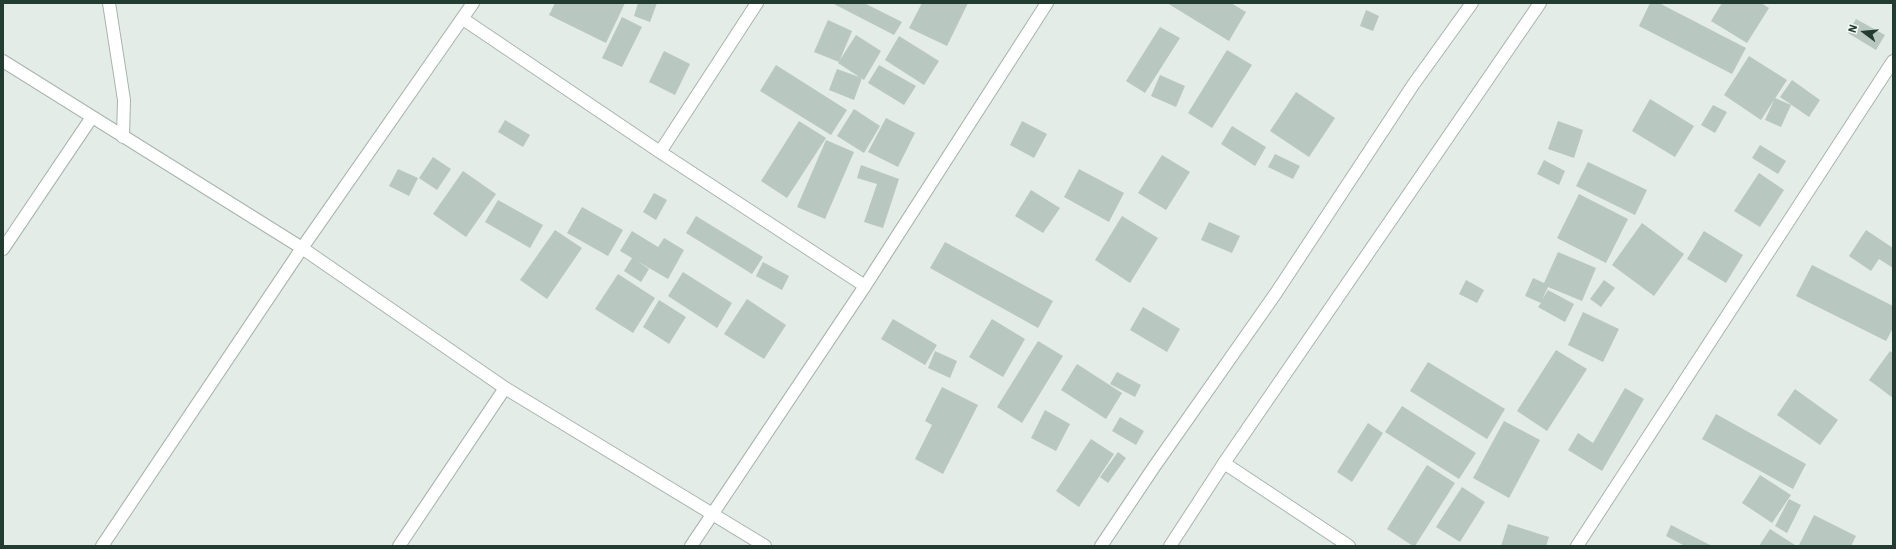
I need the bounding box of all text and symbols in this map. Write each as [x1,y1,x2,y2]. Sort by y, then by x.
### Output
north arrow [1844,12,1884,52]
text: N [1845,23,1860,34]

